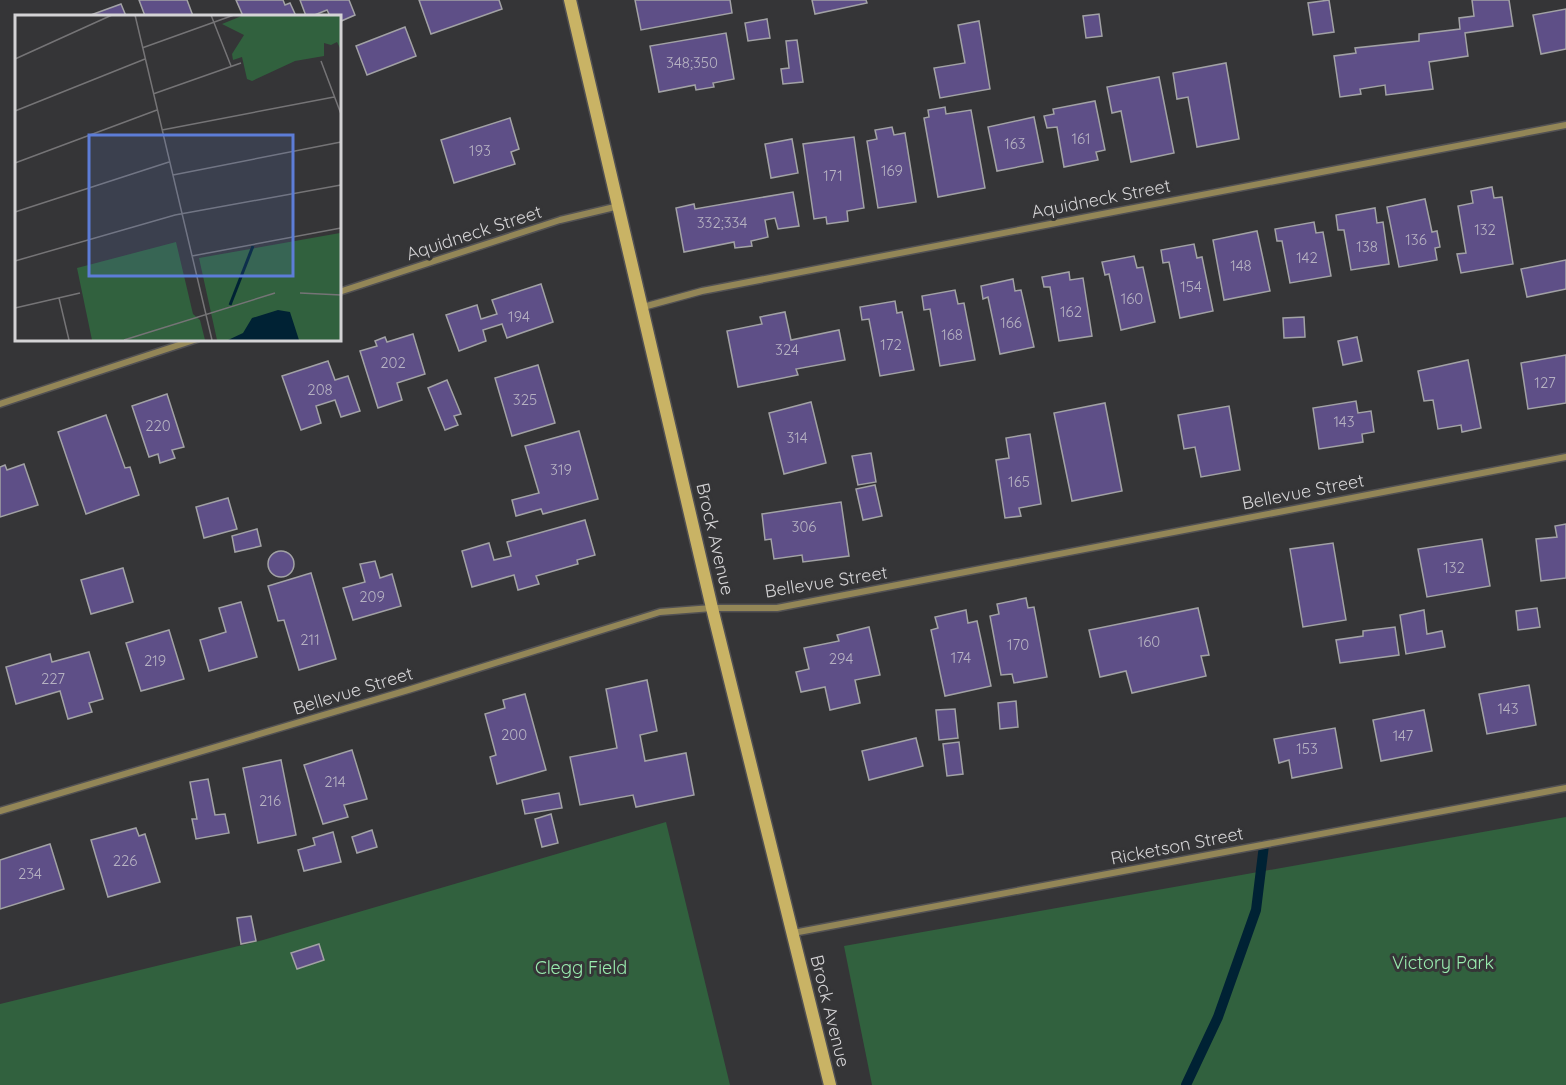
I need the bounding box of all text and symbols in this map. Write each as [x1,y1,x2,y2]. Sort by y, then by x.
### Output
inset map [15,15,340,340]
house number: 348;350 [666,53,718,72]
house number: 161 [1071,129,1091,148]
house number: 163 [1004,134,1026,153]
house number: 193 [469,141,491,160]
house number: 169 [881,161,903,180]
house number: 171 [823,166,843,185]
street label: Aquidneck Street [1029,174,1172,223]
street label: Aquidneck Street [403,200,545,265]
house number: 332;334 [697,213,747,232]
house number: 132 [1474,220,1496,239]
house number: 136 [1405,230,1427,249]
house number: 138 [1356,237,1378,256]
house number: 142 [1296,248,1318,267]
house number: 148 [1230,256,1252,275]
house number: 154 [1180,277,1202,296]
house number: 160 [1121,289,1143,308]
house number: 162 [1060,302,1082,321]
house number: 194 [508,307,530,326]
house number: 166 [1000,313,1022,332]
house number: 168 [941,325,963,344]
house number: 172 [880,335,902,354]
house number: 324 [775,340,799,359]
house number: 202 [380,353,406,372]
house number: 127 [1534,373,1556,392]
house number: 208 [307,380,333,399]
house number: 325 [513,390,537,409]
house number: 143 [1333,412,1355,431]
house number: 220 [145,416,171,435]
house number: 314 [786,428,808,447]
house number: 319 [550,460,572,479]
street label: Bellevue Street [1240,468,1366,515]
house number: 165 [1008,472,1030,491]
street label: Brock Avenue [691,480,740,597]
house number: 306 [792,517,816,536]
house number: 132 [1443,558,1465,577]
street label: Bellevue Street [763,560,889,603]
house number: 209 [359,587,385,606]
house number: 211 [300,630,320,649]
house number: 160 [1138,632,1160,651]
house number: 170 [1007,635,1029,654]
house number: 174 [951,648,971,667]
house number: 294 [829,649,853,668]
house number: 219 [144,651,166,670]
street label: Bellevue Street [290,661,416,720]
house number: 227 [41,669,65,688]
house number: 143 [1497,699,1519,718]
house number: 200 [501,725,527,744]
house number: 147 [1393,726,1414,745]
house number: 153 [1296,739,1318,758]
house number: 214 [324,772,346,791]
house number: 216 [259,791,281,810]
street label: Ricketson Street [1108,821,1245,870]
house number: 226 [113,851,137,870]
house number: 234 [18,864,42,883]
park label: Victory Park [1392,951,1494,974]
street label: Brock Avenue [805,953,856,1069]
park label: Clegg Field [535,956,627,979]

